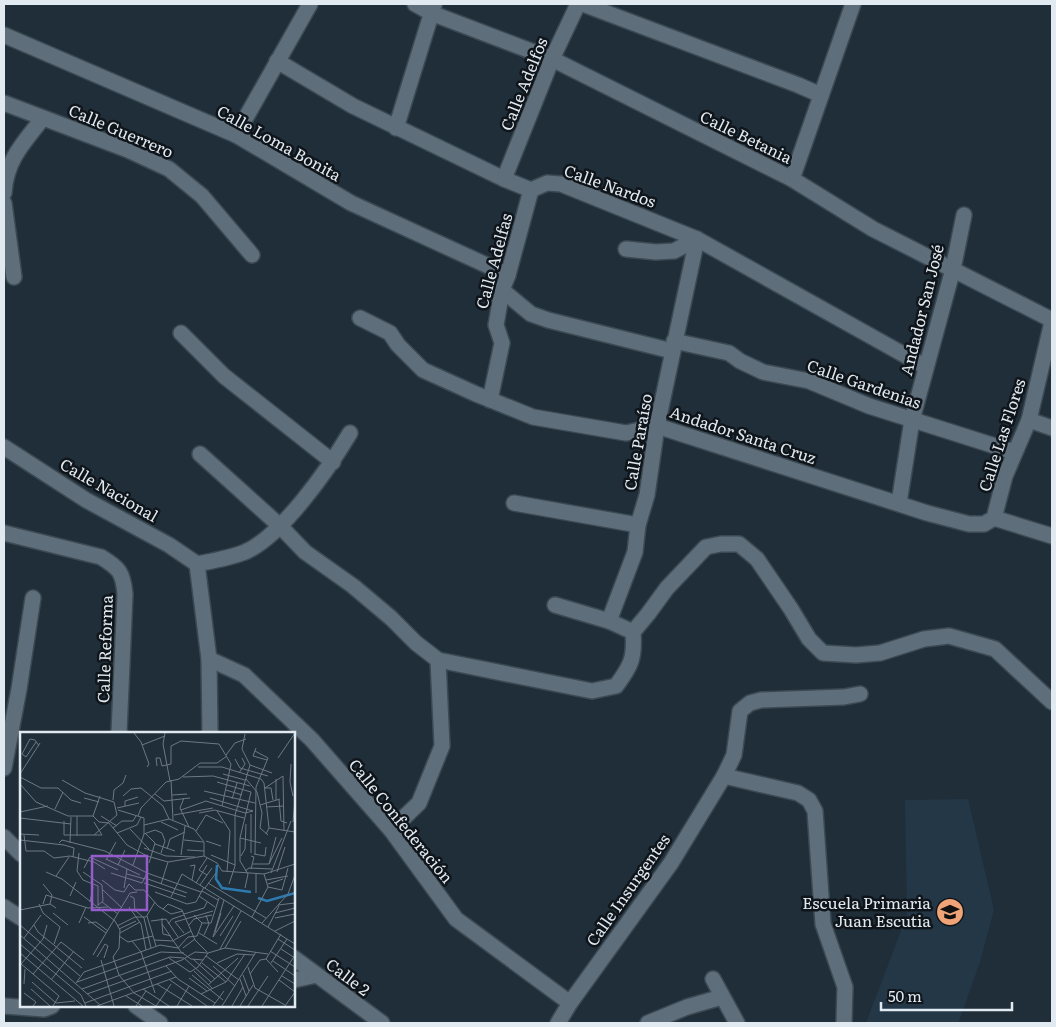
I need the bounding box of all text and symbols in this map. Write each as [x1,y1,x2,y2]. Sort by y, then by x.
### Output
street label: Calle Adelfos [493,33,553,134]
street label: Calle Guerrero [65,97,178,163]
street label: Calle Loma Bonita [213,98,346,186]
street label: Calle Betania [696,103,797,169]
street label: Calle Nardos [561,157,660,213]
street label: Calle Adelfas [469,210,517,311]
street label: Andador San José [893,242,949,378]
street label: Calle Gardenias [804,352,924,414]
street label: Calle Las Flores [971,375,1031,494]
street label: Calle Paraíso [617,392,657,492]
street label: Andador Santa Cruz [667,399,820,469]
street label: Calle Nacional [56,451,163,527]
street label: Calle Reforma [90,594,118,703]
inset map [20,732,295,1007]
street label: Calle Confederación [344,753,460,888]
street label: Calle Insurgentes [579,828,675,950]
place label: Escuela Primaria Juan Escutia [802,890,931,932]
school or university icon: Escuela Primaria Juan Escutia [935,897,965,927]
street label: Calle 2 [321,952,376,1001]
scale bar [881,980,1012,1012]
text: 50 m [888,984,922,1007]

